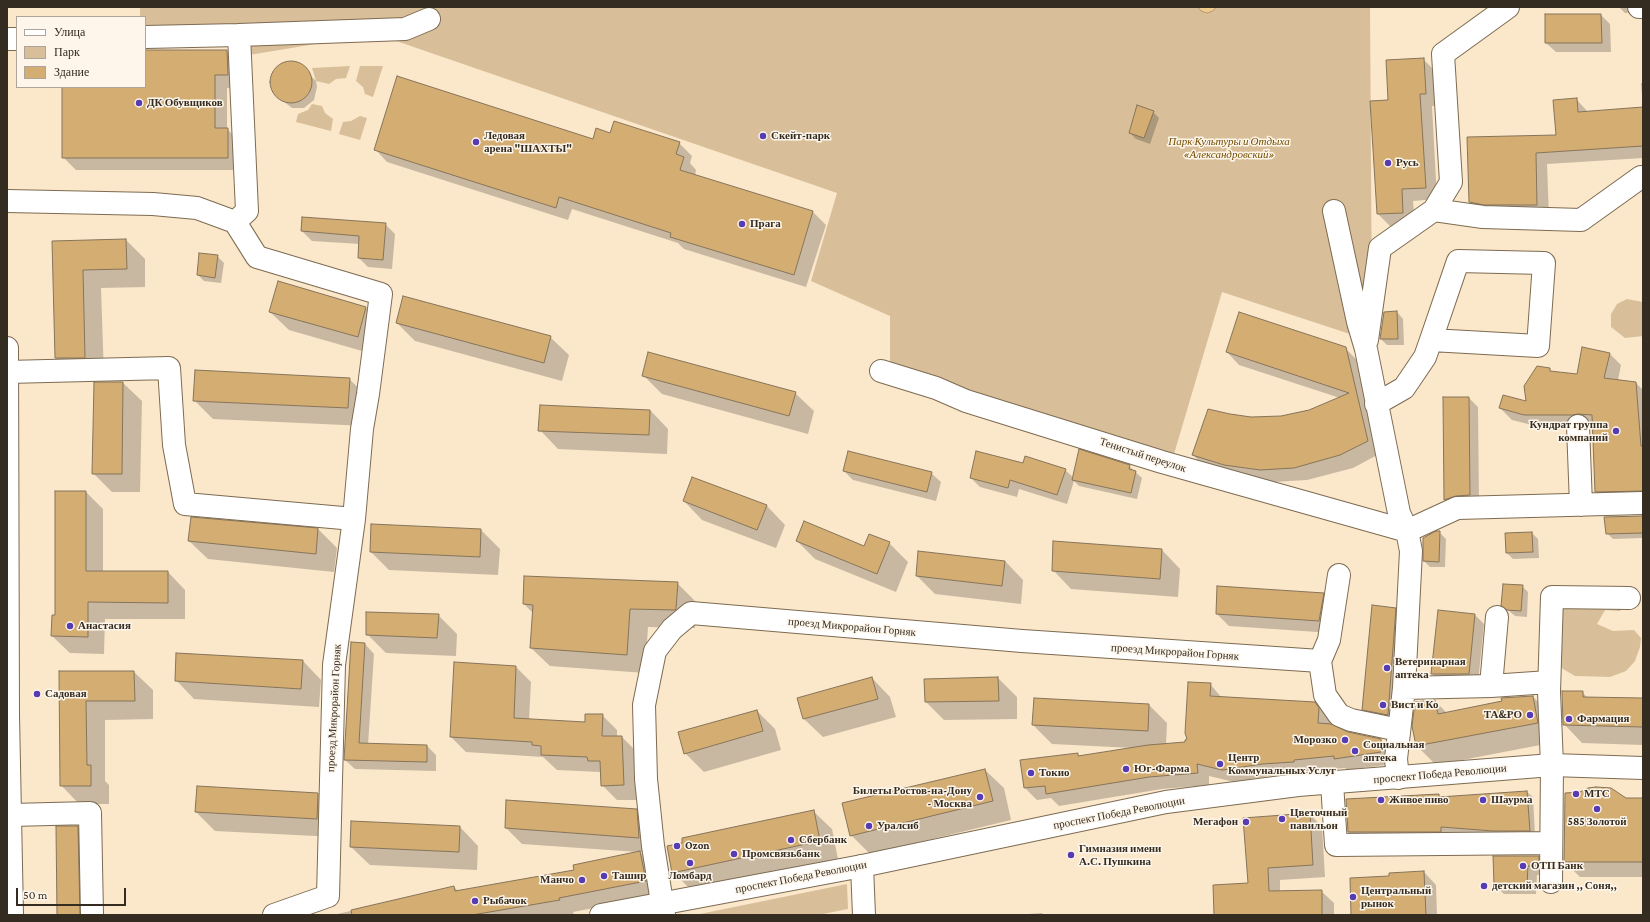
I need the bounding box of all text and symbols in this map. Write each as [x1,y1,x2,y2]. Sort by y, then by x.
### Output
legend [16,16,146,88]
text: Улица [54,25,85,39]
text: Парк [54,45,80,59]
text: Здание [54,65,89,79]
place label: ДК Обувщиков [147,96,223,110]
marker: ДК Обувщиков [134,98,144,108]
place label: Ледовая арена "ШАХТЫ" [484,129,572,155]
place label: Скейт-парк [771,129,830,143]
marker: Скейт-парк [758,131,768,141]
park label: Парк Культуры и Отдыха «Александровский» [1168,135,1290,161]
marker: Ледовая арена "ШАХТЫ" [471,137,481,147]
place label: Русь [1396,156,1419,170]
marker: Русь [1383,158,1393,168]
place label: Прага [750,217,781,231]
marker: Прага [737,219,747,229]
place label: Кундрат группа компаний [1529,418,1608,444]
marker: Кундрат группа компаний [1611,426,1621,436]
street label: Тенистый переулок [1098,435,1188,475]
street label: проезд Микрорайон Горняк [788,615,916,639]
place label: Анастасия [78,619,131,633]
marker: Анастасия [65,621,75,631]
street label: проезд Микрорайон Горняк [1111,641,1239,663]
street label: проезд Микрорайон Горняк [324,644,344,772]
place label: Ветеринарная аптека [1395,655,1466,681]
marker: Ветеринарная аптека [1382,663,1392,673]
place label: Садовая [45,687,87,701]
marker: Садовая [32,689,42,699]
place label: Вист и Ко [1391,698,1438,712]
marker: Вист и Ко [1378,700,1388,710]
place label: ТА&РО [1484,708,1522,722]
marker: ТА&РО [1525,710,1535,720]
place label: Фармация [1577,712,1629,726]
marker: Фармация [1564,714,1574,724]
place label: Морозко [1294,733,1337,747]
marker: Морозко [1340,735,1350,745]
place label: Социальная аптека [1363,738,1424,764]
marker: Социальная аптека [1350,746,1360,756]
place label: Центр Коммунальных Услуг [1228,751,1336,777]
marker: Центр Коммунальных Услуг [1215,759,1225,769]
place label: Юг-Фарма [1134,762,1189,776]
street label: проспект Победа Революции [1373,762,1507,786]
marker: Юг-Фарма [1121,764,1131,774]
place label: Токио [1039,766,1070,780]
marker: Токио [1026,768,1036,778]
place label: Билеты Ростов-на-Дону - Москва [853,784,972,810]
place label: МТС [1584,787,1610,801]
marker: МТС [1571,789,1581,799]
marker: Билеты Ростов-на-Дону - Москва [975,792,985,802]
place label: Живое пиво [1389,793,1449,807]
place label: Шаурма [1491,793,1532,807]
street label: проспект Победа Революции [1052,794,1186,832]
marker: Живое пиво [1376,795,1386,805]
marker: Шаурма [1478,795,1488,805]
marker: 585 Золотой [1592,804,1602,814]
place label: Цветочный павильон [1290,806,1347,832]
marker: Цветочный павильон [1277,814,1287,824]
place label: Мегафон [1193,815,1238,829]
place label: 585 Золотой [1567,815,1627,829]
marker: Мегафон [1241,817,1251,827]
place label: Уралсиб [877,819,919,833]
marker: Уралсиб [864,821,874,831]
place label: Сбербанк [799,833,847,847]
marker: Сбербанк [786,835,796,845]
place label: Ozon [685,839,710,853]
marker: Ozon [672,841,682,851]
place label: Гимназия имени А.С. Пушкина [1079,842,1161,868]
place label: Промсвязьбанк [742,847,820,861]
marker: Промсвязьбанк [729,849,739,859]
marker: Гимназия имени А.С. Пушкина [1066,850,1076,860]
marker: Ломбард [685,858,695,868]
street label: проспект Победа Революции [734,858,868,896]
place label: ОТП Банк [1531,859,1583,873]
marker: ОТП Банк [1518,861,1528,871]
place label: Ташир [612,869,646,883]
place label: Ломбард [668,869,712,883]
marker: Ташир [599,871,609,881]
place label: Манчо [540,873,574,887]
marker: Манчо [577,875,587,885]
place label: детский магазин ,, Соня,, [1492,879,1617,893]
scale bar [18,880,128,906]
marker: детский магазин ,, Соня,, [1479,881,1489,891]
place label: Центральный рынок [1361,884,1431,910]
text: 50 m [23,888,47,902]
marker: Центральный рынок [1348,892,1358,902]
place label: Рыбачок [483,894,527,908]
marker: Рыбачок [470,896,480,906]

